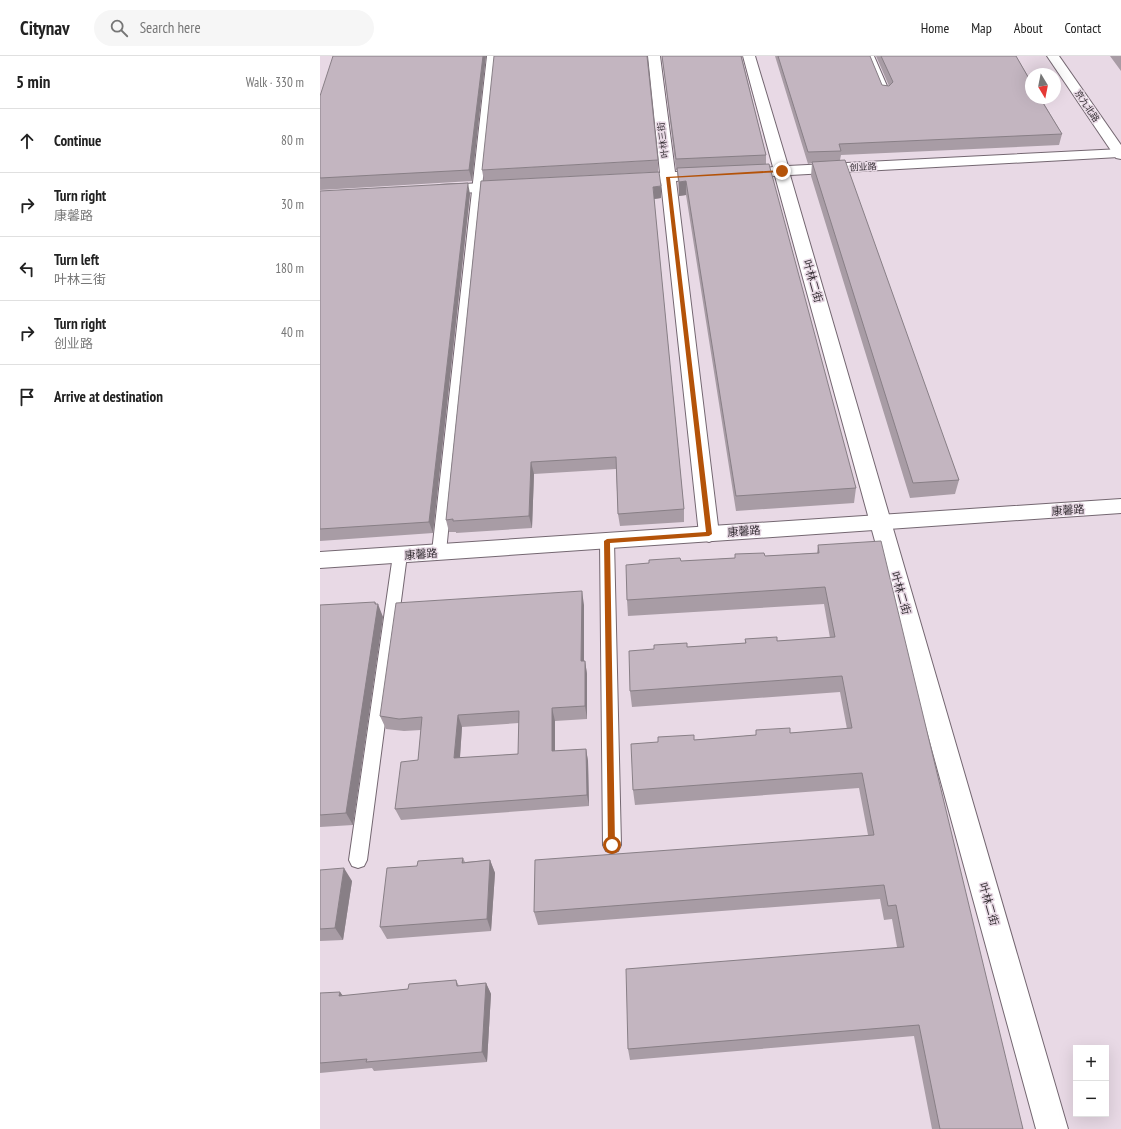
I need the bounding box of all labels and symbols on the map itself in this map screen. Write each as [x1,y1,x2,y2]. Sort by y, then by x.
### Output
north arrow [1025,68,1061,104]
street label: 京九北路 [1073,88,1102,124]
street label: 叶林三街 [655,122,670,159]
street label: 创业路 [849,160,877,173]
route end [773,162,791,180]
street label: 叶林二街 [800,258,826,304]
street label: 康馨路 [1051,502,1085,518]
street label: 康馨路 [727,523,761,539]
street label: 康馨路 [404,546,438,562]
street label: 叶林二街 [888,570,914,616]
route start [603,836,621,854]
street label: 叶林二街 [976,881,1002,927]

